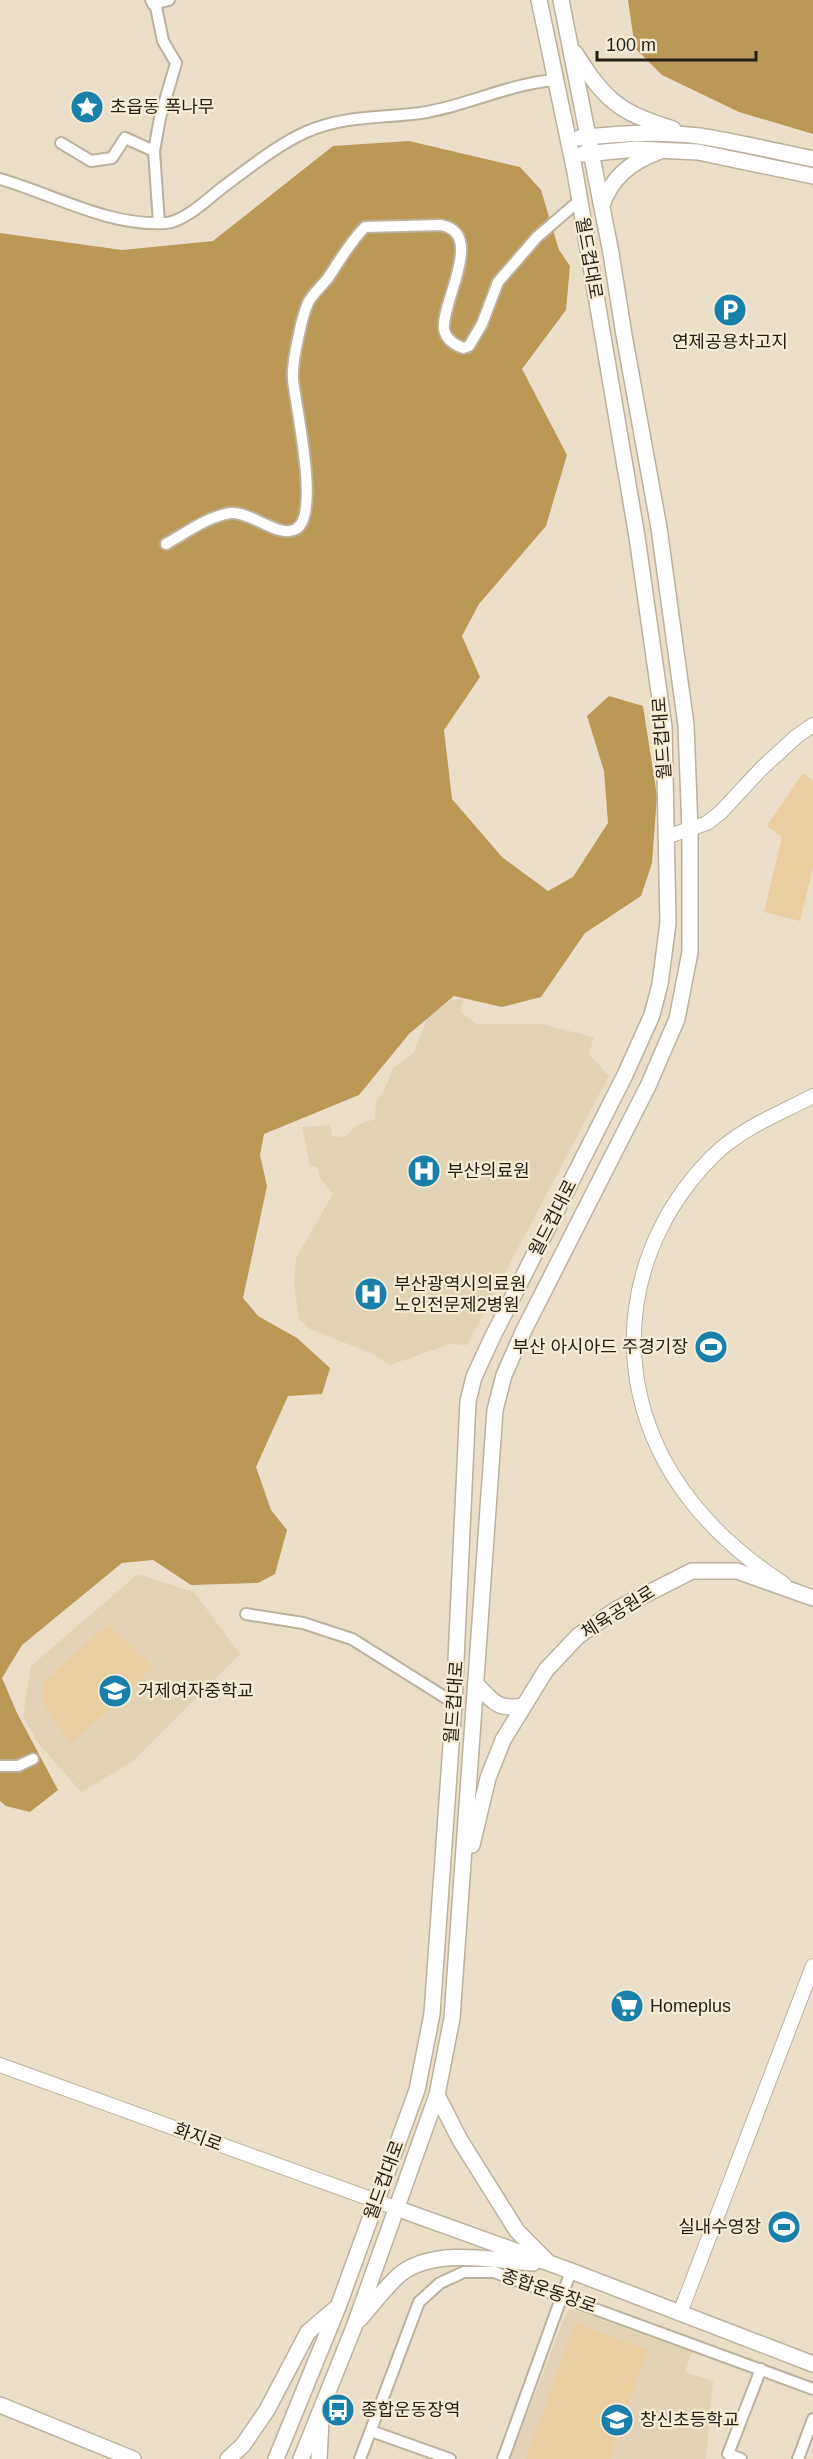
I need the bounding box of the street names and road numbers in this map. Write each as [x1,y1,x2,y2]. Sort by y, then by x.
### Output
street label: 월드컵대로 [572,215,606,301]
street label: 월드컵대로 [649,696,675,780]
street label: 월드컵대로 [525,1177,581,1259]
street label: 체육공원로 [578,1582,658,1642]
street label: 월드컵대로 [441,1660,467,1744]
street label: 화지로 [171,2119,225,2155]
street label: 월드컵대로 [360,2138,408,2222]
street label: 종합운동장로 [499,2265,599,2317]

